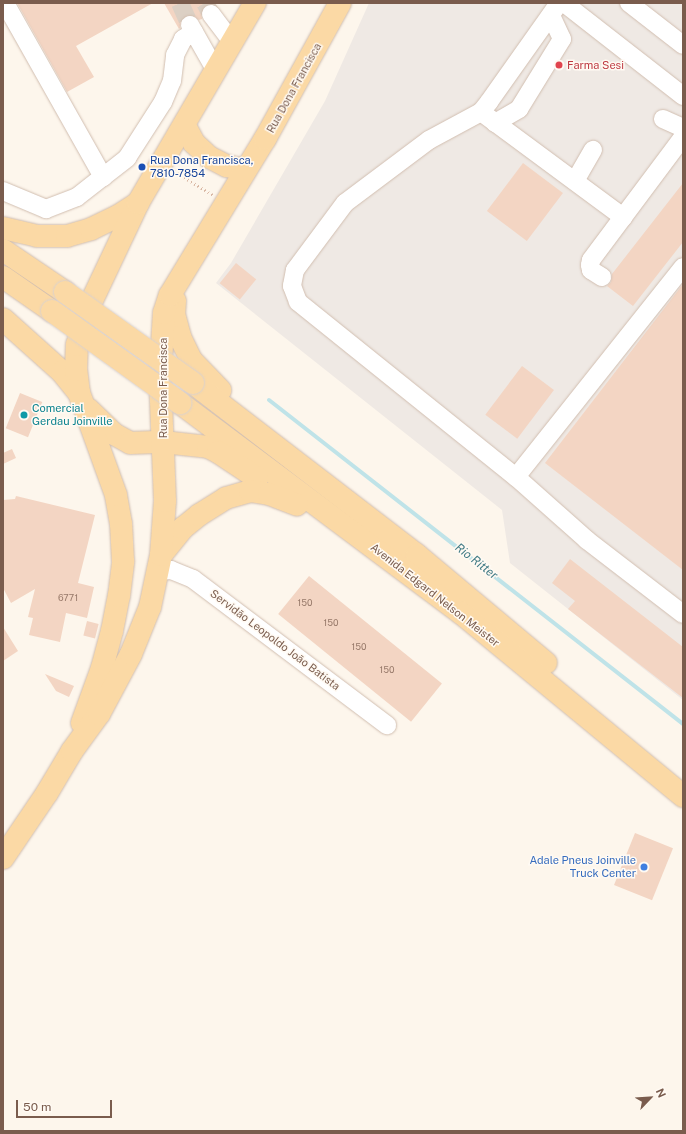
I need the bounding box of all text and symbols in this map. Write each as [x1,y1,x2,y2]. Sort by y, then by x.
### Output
street label: Rua Dona Francisca [264,41,324,135]
place label: Farma Sesi [567,58,624,72]
marker: Farma Sesi [554,60,564,70]
place label: Rua Dona Francisca, 7810-7854 [150,154,253,180]
marker: Rua Dona Francisca, 7810-7854 [137,162,147,172]
street label: Rua Dona Francisca [156,338,170,438]
place label: Comercial Gerdau Joinville [32,402,112,428]
marker: Comercial Gerdau Joinville [19,410,29,420]
street label: Avenida Edgard Nelson Meister [368,541,502,649]
water label: Rio Ritter [452,541,500,583]
street label: Servidão Leopoldo João Batista [207,587,343,693]
house number: 6771 [58,593,78,603]
house number: 150 [298,598,312,608]
house number: 150 [324,618,338,628]
house number: 150 [352,642,366,652]
house number: 150 [380,665,394,675]
place label: Adale Pneus Joinville Truck Center [529,854,636,880]
marker: Adale Pneus Joinville Truck Center [639,862,649,872]
north arrow [630,1078,670,1118]
text: N [654,1086,668,1099]
scale bar [18,1092,114,1118]
text: 50 m [23,1100,51,1114]

